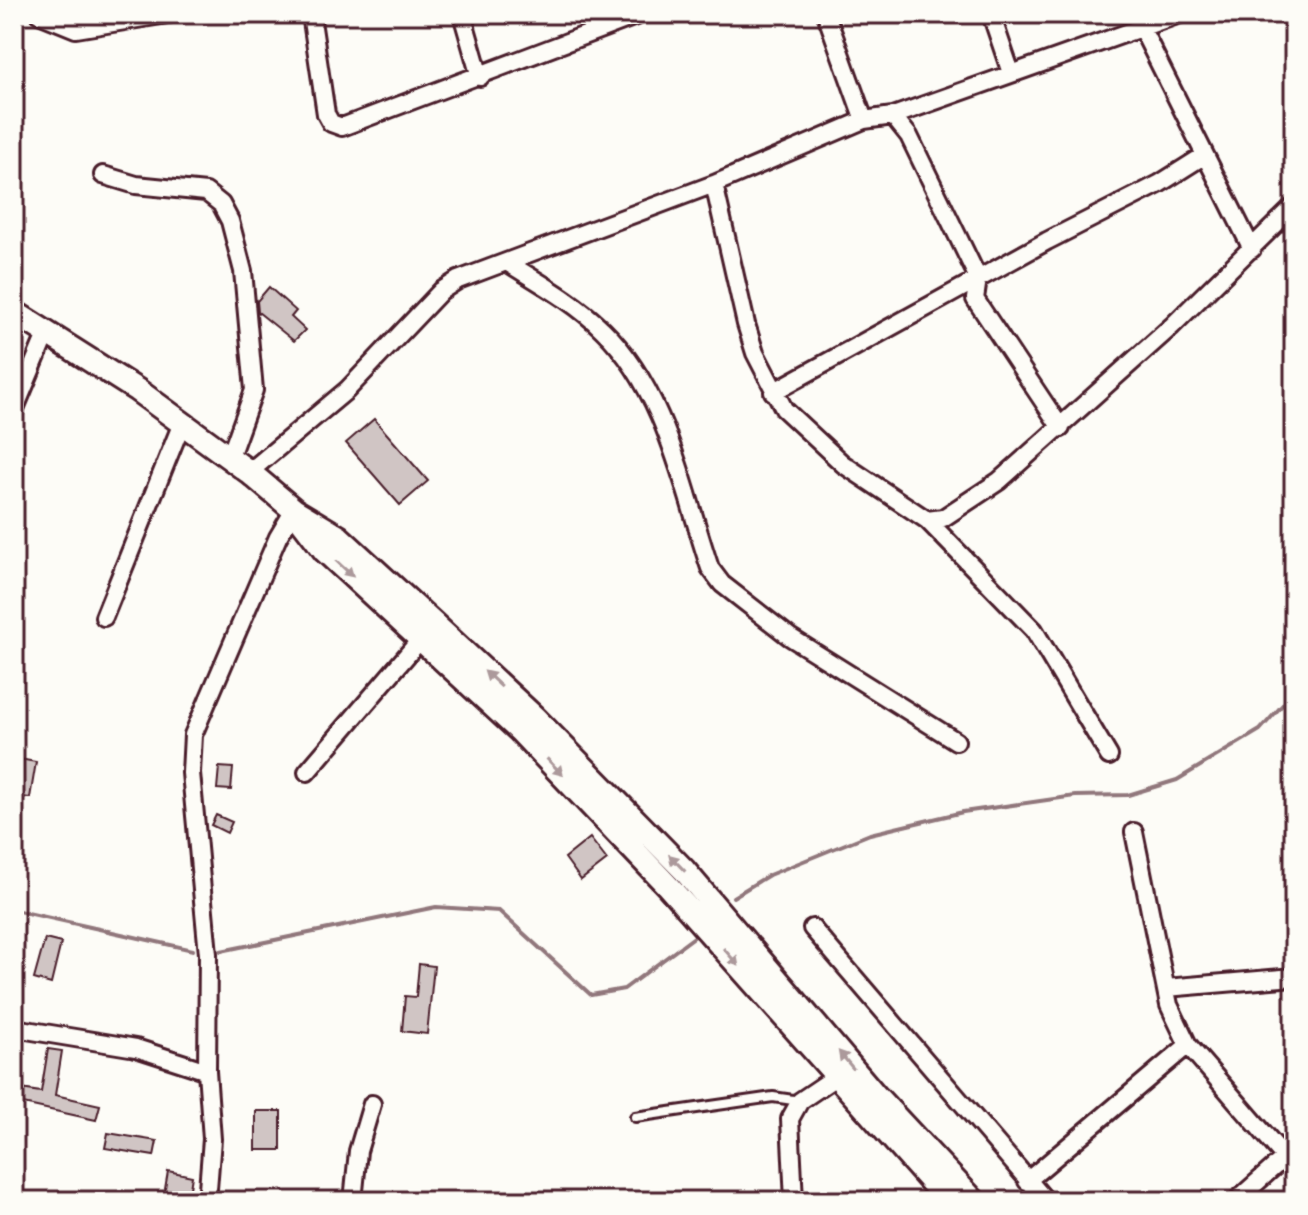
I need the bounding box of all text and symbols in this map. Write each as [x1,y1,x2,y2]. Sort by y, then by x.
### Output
one-way arrow [335,560,354,578]
one-way arrow [484,670,503,689]
one-way arrow [545,757,563,776]
one-way arrow [668,854,686,873]
one-way arrow [722,948,740,967]
one-way arrow [838,1050,855,1070]

